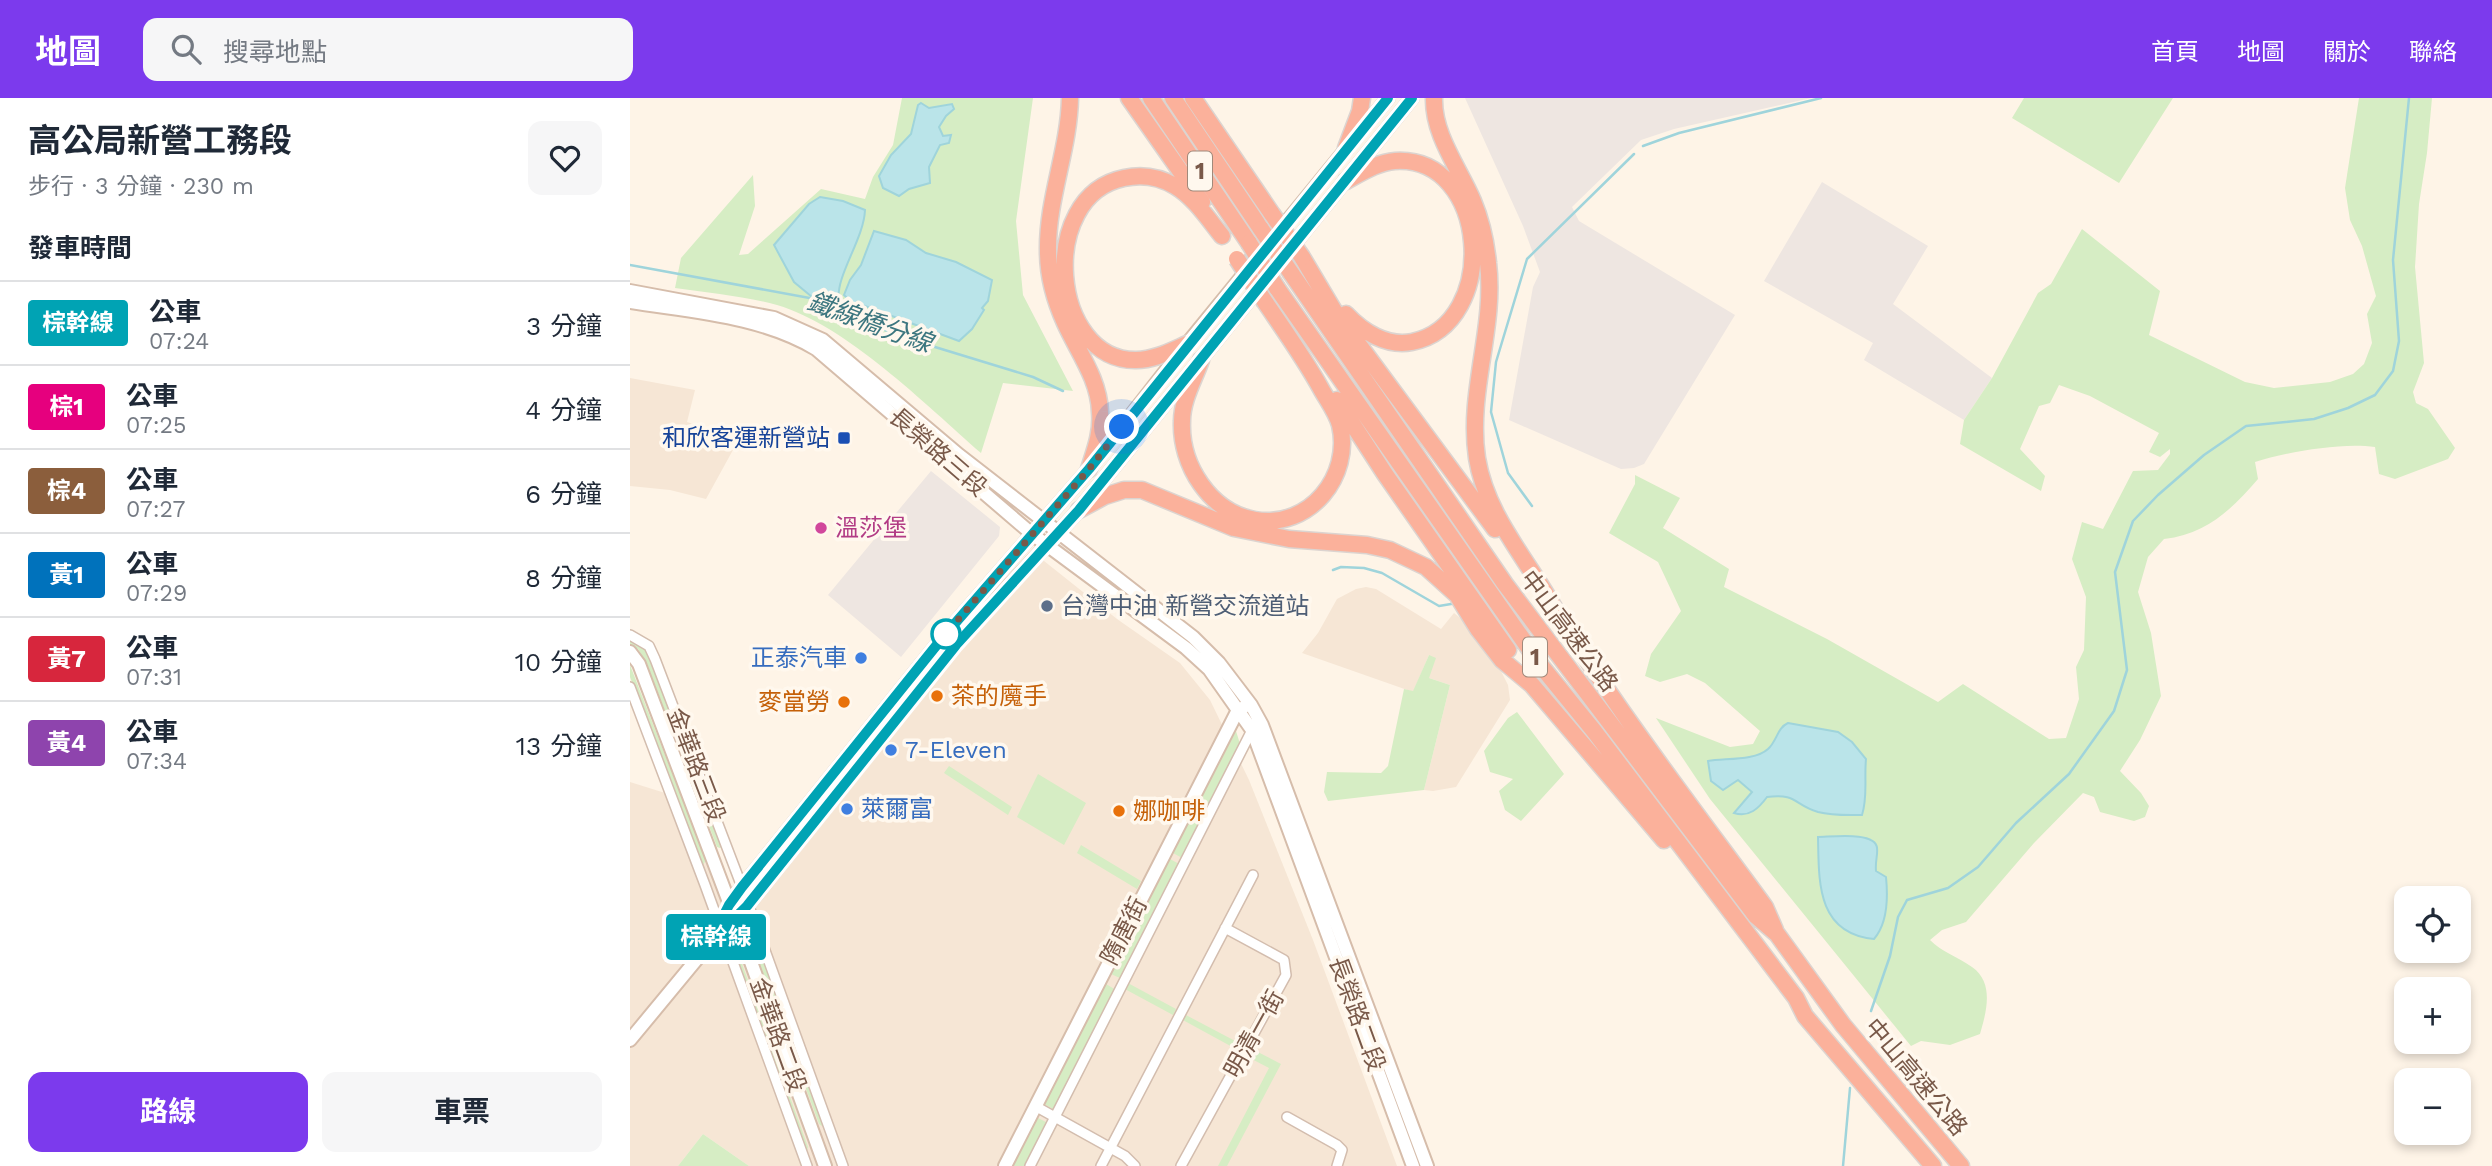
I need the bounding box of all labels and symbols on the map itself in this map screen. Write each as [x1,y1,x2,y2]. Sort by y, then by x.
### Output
road number: 1 [1188,152,1212,190]
water label: 鐵線橋分線 [804,286,939,359]
street label: 長榮路三段 [884,402,992,502]
your location [1104,409,1139,444]
place label: 和欣客運新營站 [662,424,830,452]
marker: 和欣客運新營站 [836,430,852,446]
place label: 溫莎堡 [835,514,907,542]
marker: 溫莎堡 [813,520,829,536]
street label: 中山高速公路 [1514,565,1624,697]
place label: 台灣中油 新營交流道站 [1061,592,1309,620]
marker: 台灣中油 新營交流道站 [1039,598,1055,614]
unlabelled marker [931,619,961,649]
road number: 1 [1523,638,1547,677]
place label: 正泰汽車 [751,644,847,672]
marker: 正泰汽車 [853,650,869,666]
place label: 茶的魔手 [951,682,1047,710]
place label: 麥當勞 [758,688,830,716]
marker: 茶的魔手 [929,688,945,704]
marker: 麥當勞 [836,694,852,710]
street label: 金華路三段 [661,704,731,826]
place label: 7-Eleven [905,736,1007,764]
marker: 7-Eleven [883,742,899,758]
place label: 萊爾富 [861,795,933,823]
place label: 娜咖啡 [1133,797,1205,825]
marker: 萊爾富 [839,801,855,817]
marker: 娜咖啡 [1111,803,1127,819]
street label: 隋唐街 [1095,893,1153,969]
line badge: 棕幹線 [676,914,756,960]
street label: 長榮路二段 [1323,953,1391,1075]
street label: 金華路二段 [744,974,812,1096]
street label: 明清一街 [1218,985,1290,1083]
street label: 中山高速公路 [1859,1013,1973,1141]

